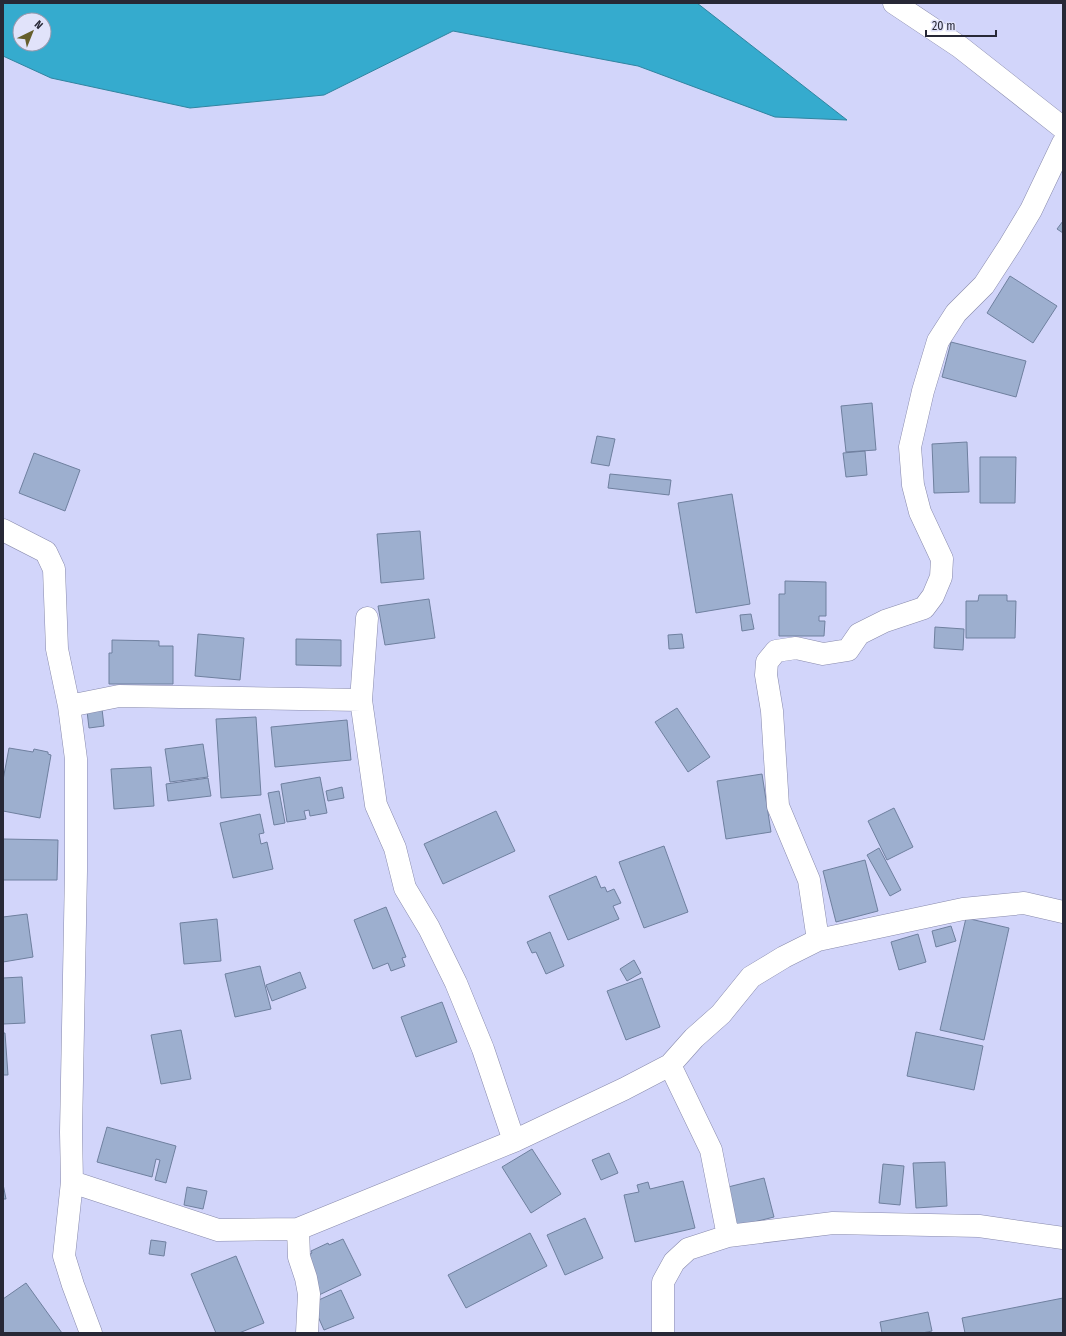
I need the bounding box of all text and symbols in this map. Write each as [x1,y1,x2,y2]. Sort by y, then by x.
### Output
north arrow [12,12,52,52]
scale bar [926,12,996,38]
text: N [32,18,45,32]
text: 20 m [932,19,956,33]

